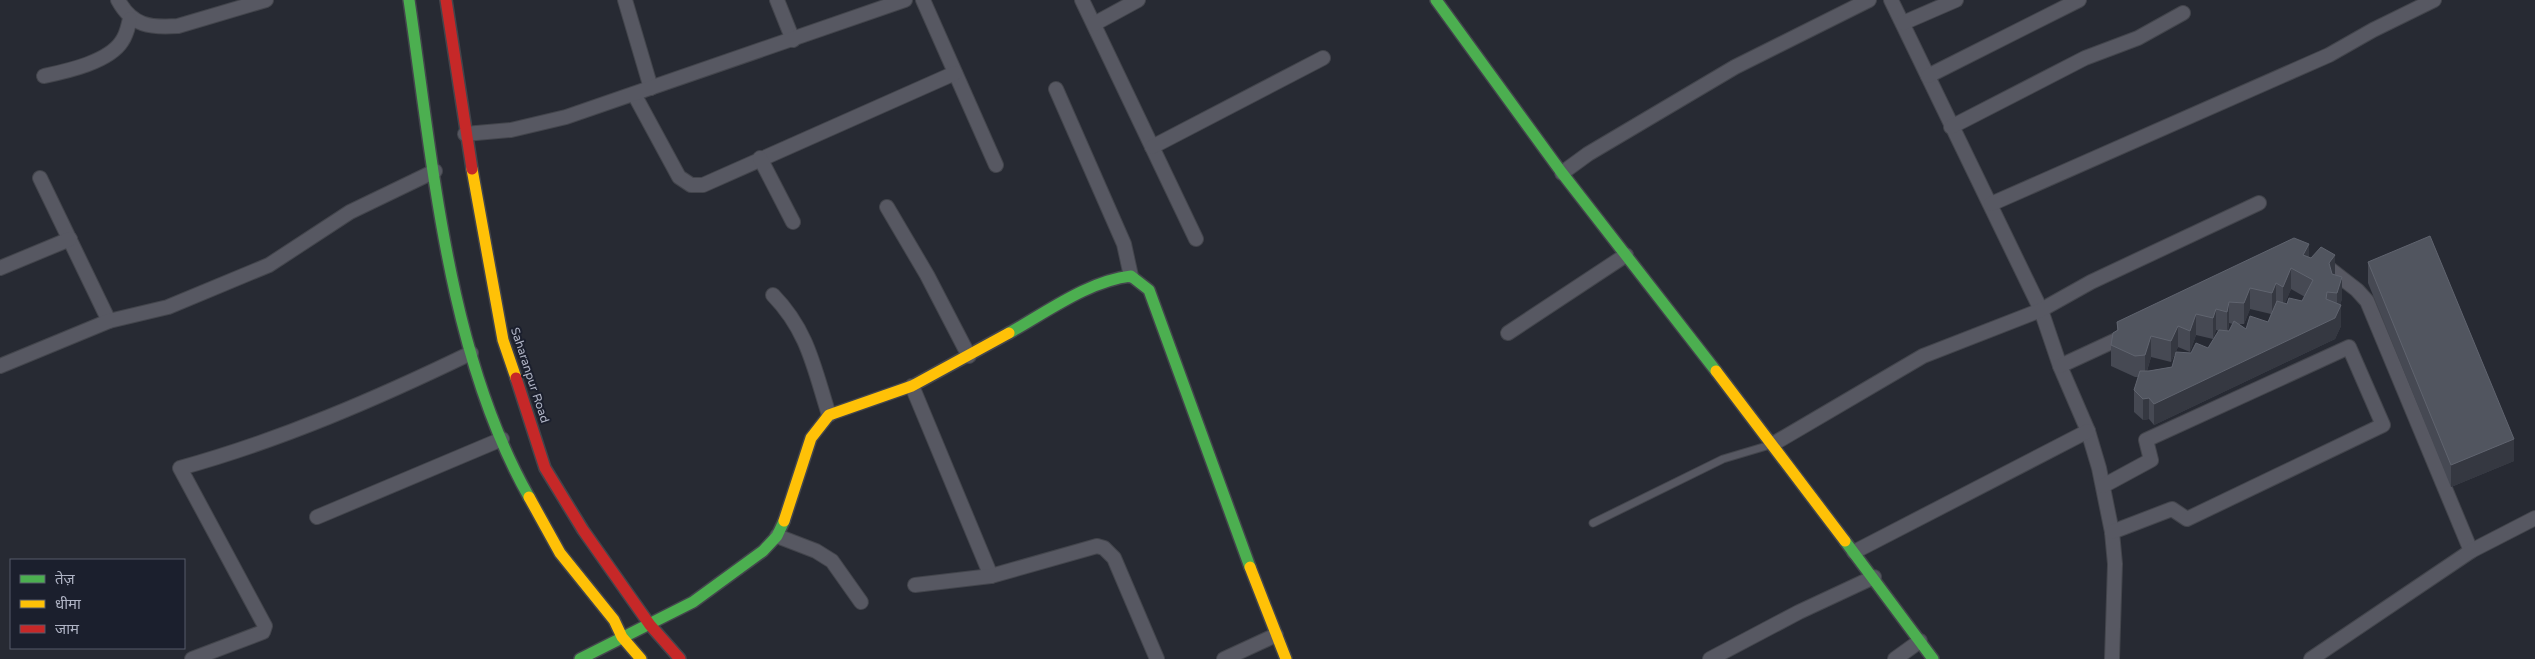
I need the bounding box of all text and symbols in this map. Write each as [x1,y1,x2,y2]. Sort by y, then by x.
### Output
street label: Saharanpur Road [508,325,552,425]
legend [10,559,185,649]
text: तेज़ [55,570,76,588]
text: धीमा [55,595,82,613]
text: जाम [55,620,80,638]

